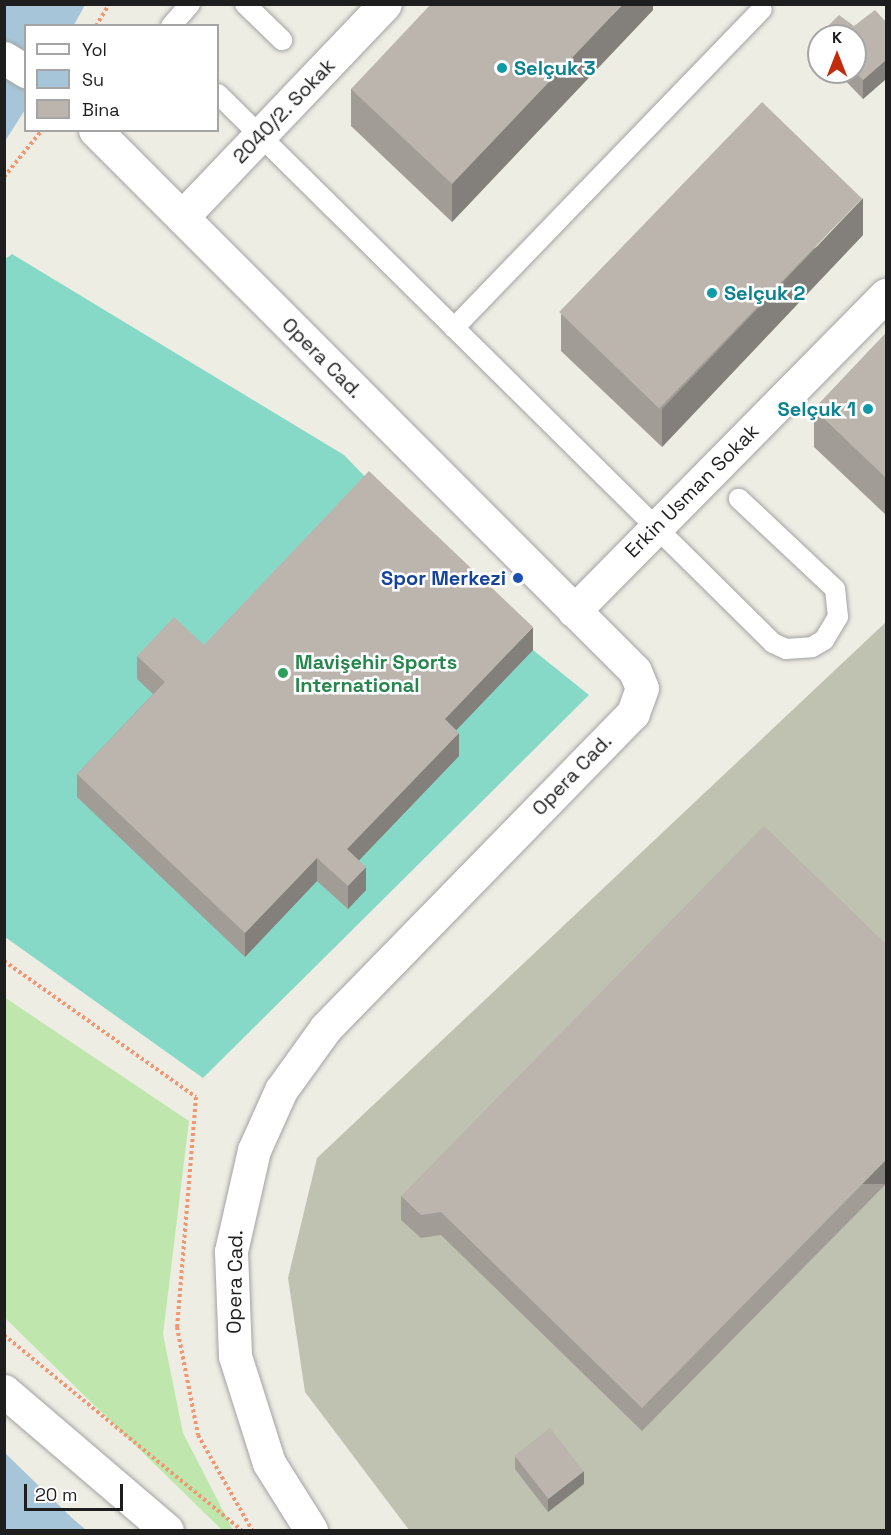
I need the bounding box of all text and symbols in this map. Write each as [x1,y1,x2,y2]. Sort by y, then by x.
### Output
legend [24,24,219,132]
north arrow [807,24,867,84]
text: K [832,27,842,48]
text: Yol [82,38,107,61]
street label: 2040/2. Sokak [228,53,340,169]
place label: Selçuk 3 [514,56,596,80]
marker: Selçuk 3 [495,61,509,75]
text: Su [82,68,104,91]
text: Bina [82,98,120,121]
place label: Selçuk 2 [724,281,805,305]
marker: Selçuk 2 [705,286,719,300]
street label: Opera Cad. [277,313,367,403]
place label: Selçuk 1 [778,397,856,421]
marker: Selçuk 1 [861,402,875,416]
street label: Erkin Usman Sokak [620,419,764,563]
place label: Spor Merkezi [381,566,506,590]
marker: Spor Merkezi [511,571,525,585]
place label: Mavişehir Sports International [295,650,457,697]
marker: Mavişehir Sports International [276,666,290,680]
street label: Opera Cad. [527,729,617,821]
street label: Opera Cad. [222,1230,248,1334]
scale bar [27,1472,126,1510]
text: 20 m [35,1483,78,1506]

